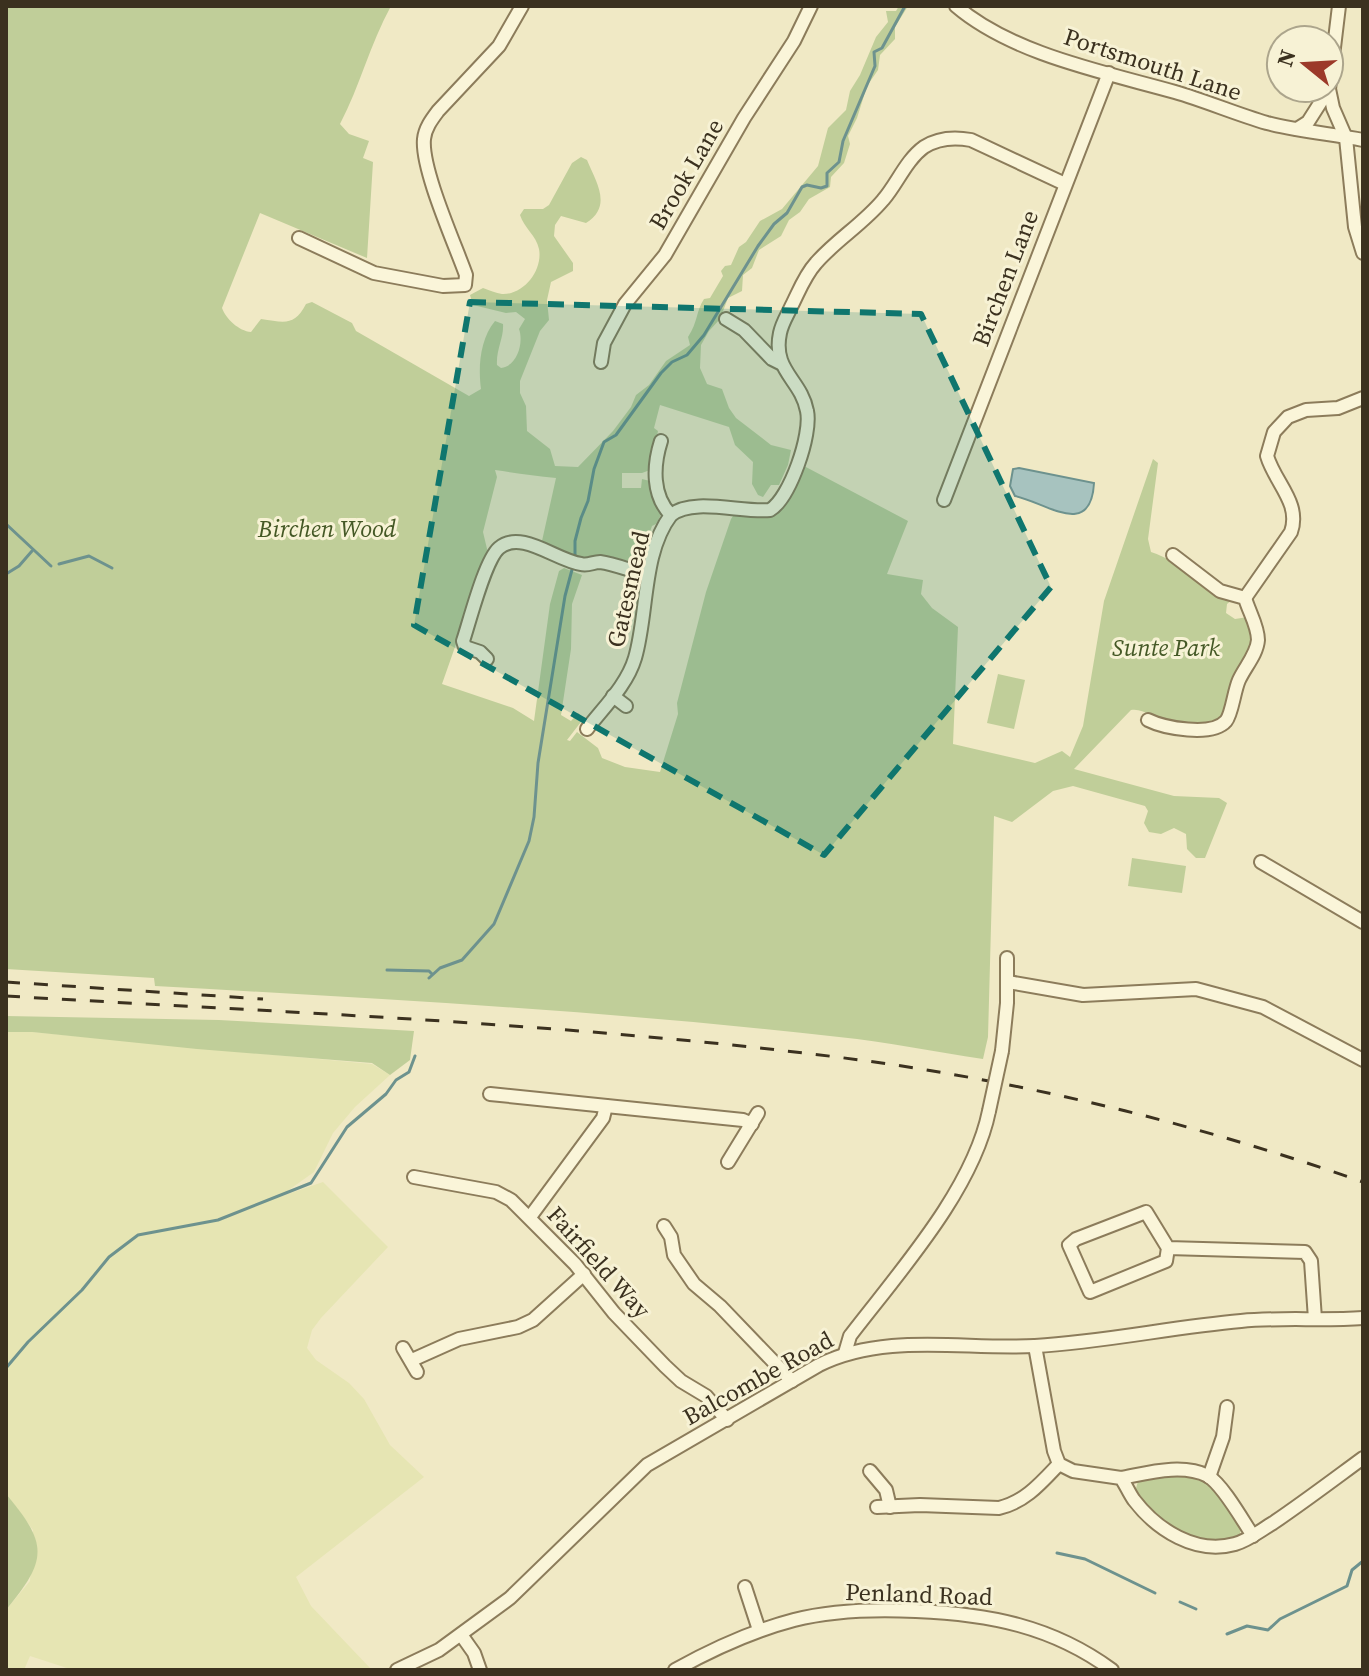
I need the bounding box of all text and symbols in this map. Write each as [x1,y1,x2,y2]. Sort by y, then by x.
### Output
street label: Portsmouth Lane [1060,20,1246,108]
north arrow [1265,24,1345,104]
text: N [1269,46,1303,70]
street label: Brook Lane [641,112,731,236]
street label: Birchen Lane [964,205,1046,351]
park label: Birchen Wood [257,512,397,545]
street label: Gatesmead [599,527,657,650]
park label: Sunte Park [1112,631,1221,664]
street label: Fairfield Way [540,1199,659,1326]
street label: Balcombe Road [677,1323,839,1433]
street label: Penland Road [845,1575,994,1613]

